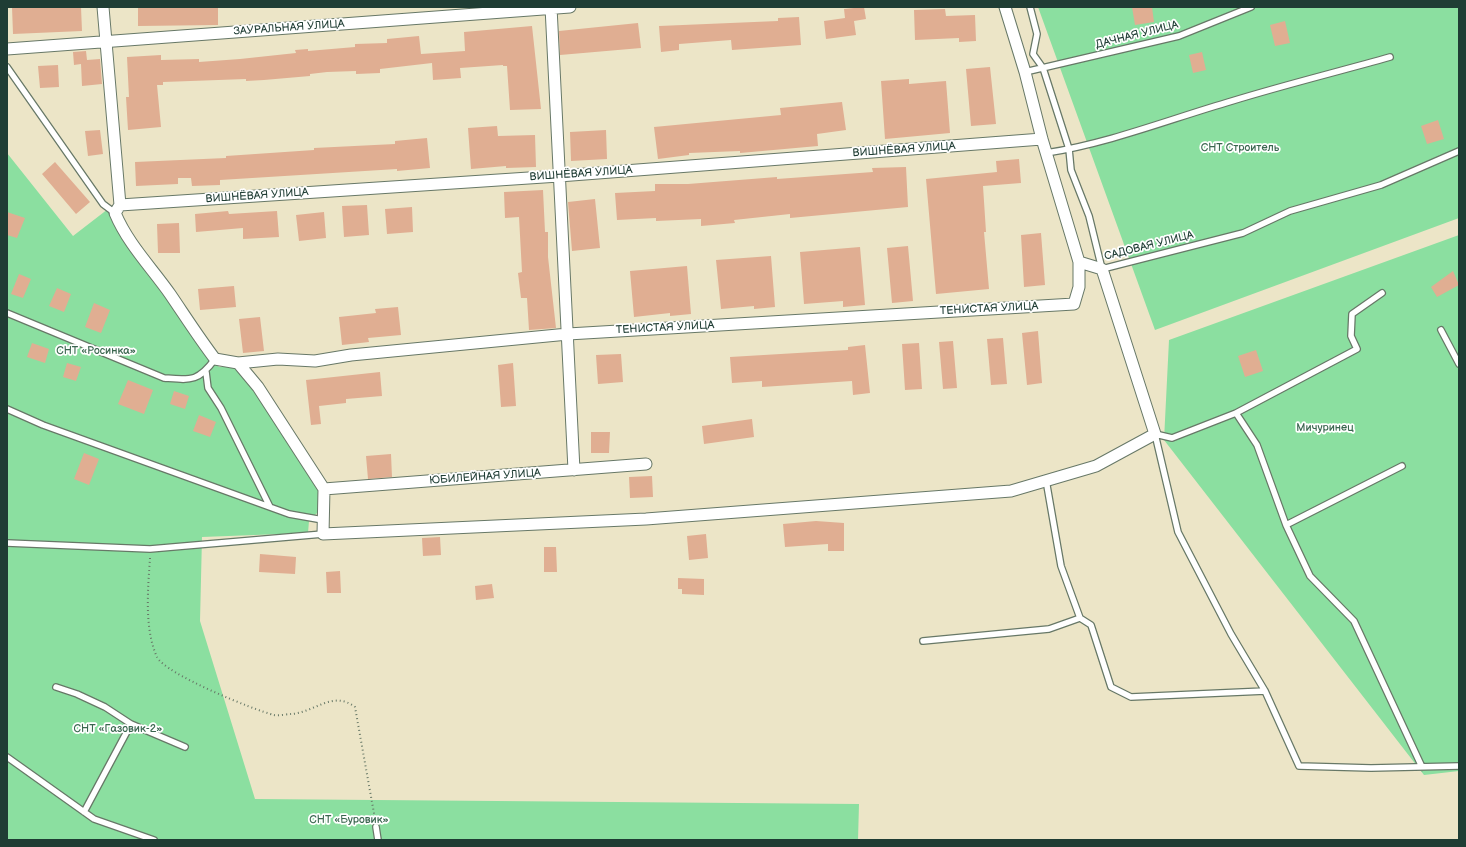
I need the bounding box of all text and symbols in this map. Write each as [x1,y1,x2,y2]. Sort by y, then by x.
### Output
street label: ЗАУРАЛЬНАЯ УЛИЦА [233,18,345,38]
street label: ДАЧНАЯ УЛИЦА [1094,18,1180,52]
street label: ВИШНЁВАЯ УЛИЦА [852,140,956,160]
park label: СНТ Строитель [1201,141,1279,155]
street label: ВИШНЁВАЯ УЛИЦА [529,164,633,184]
street label: ВИШНЁВАЯ УЛИЦА [205,186,309,206]
street label: САДОВАЯ УЛИЦА [1103,229,1195,263]
street label: ТЕНИСТАЯ УЛИЦА [940,300,1038,318]
street label: ТЕНИСТАЯ УЛИЦА [616,319,714,337]
park label: СНТ «Росинка» [56,344,136,358]
park label: Мичуринец [1296,421,1354,435]
street label: ЮБИЛЕЙНАЯ УЛИЦА [429,467,541,487]
park label: СНТ «Газовик-2» [74,722,162,736]
park label: СНТ «Буровик» [309,813,389,827]

